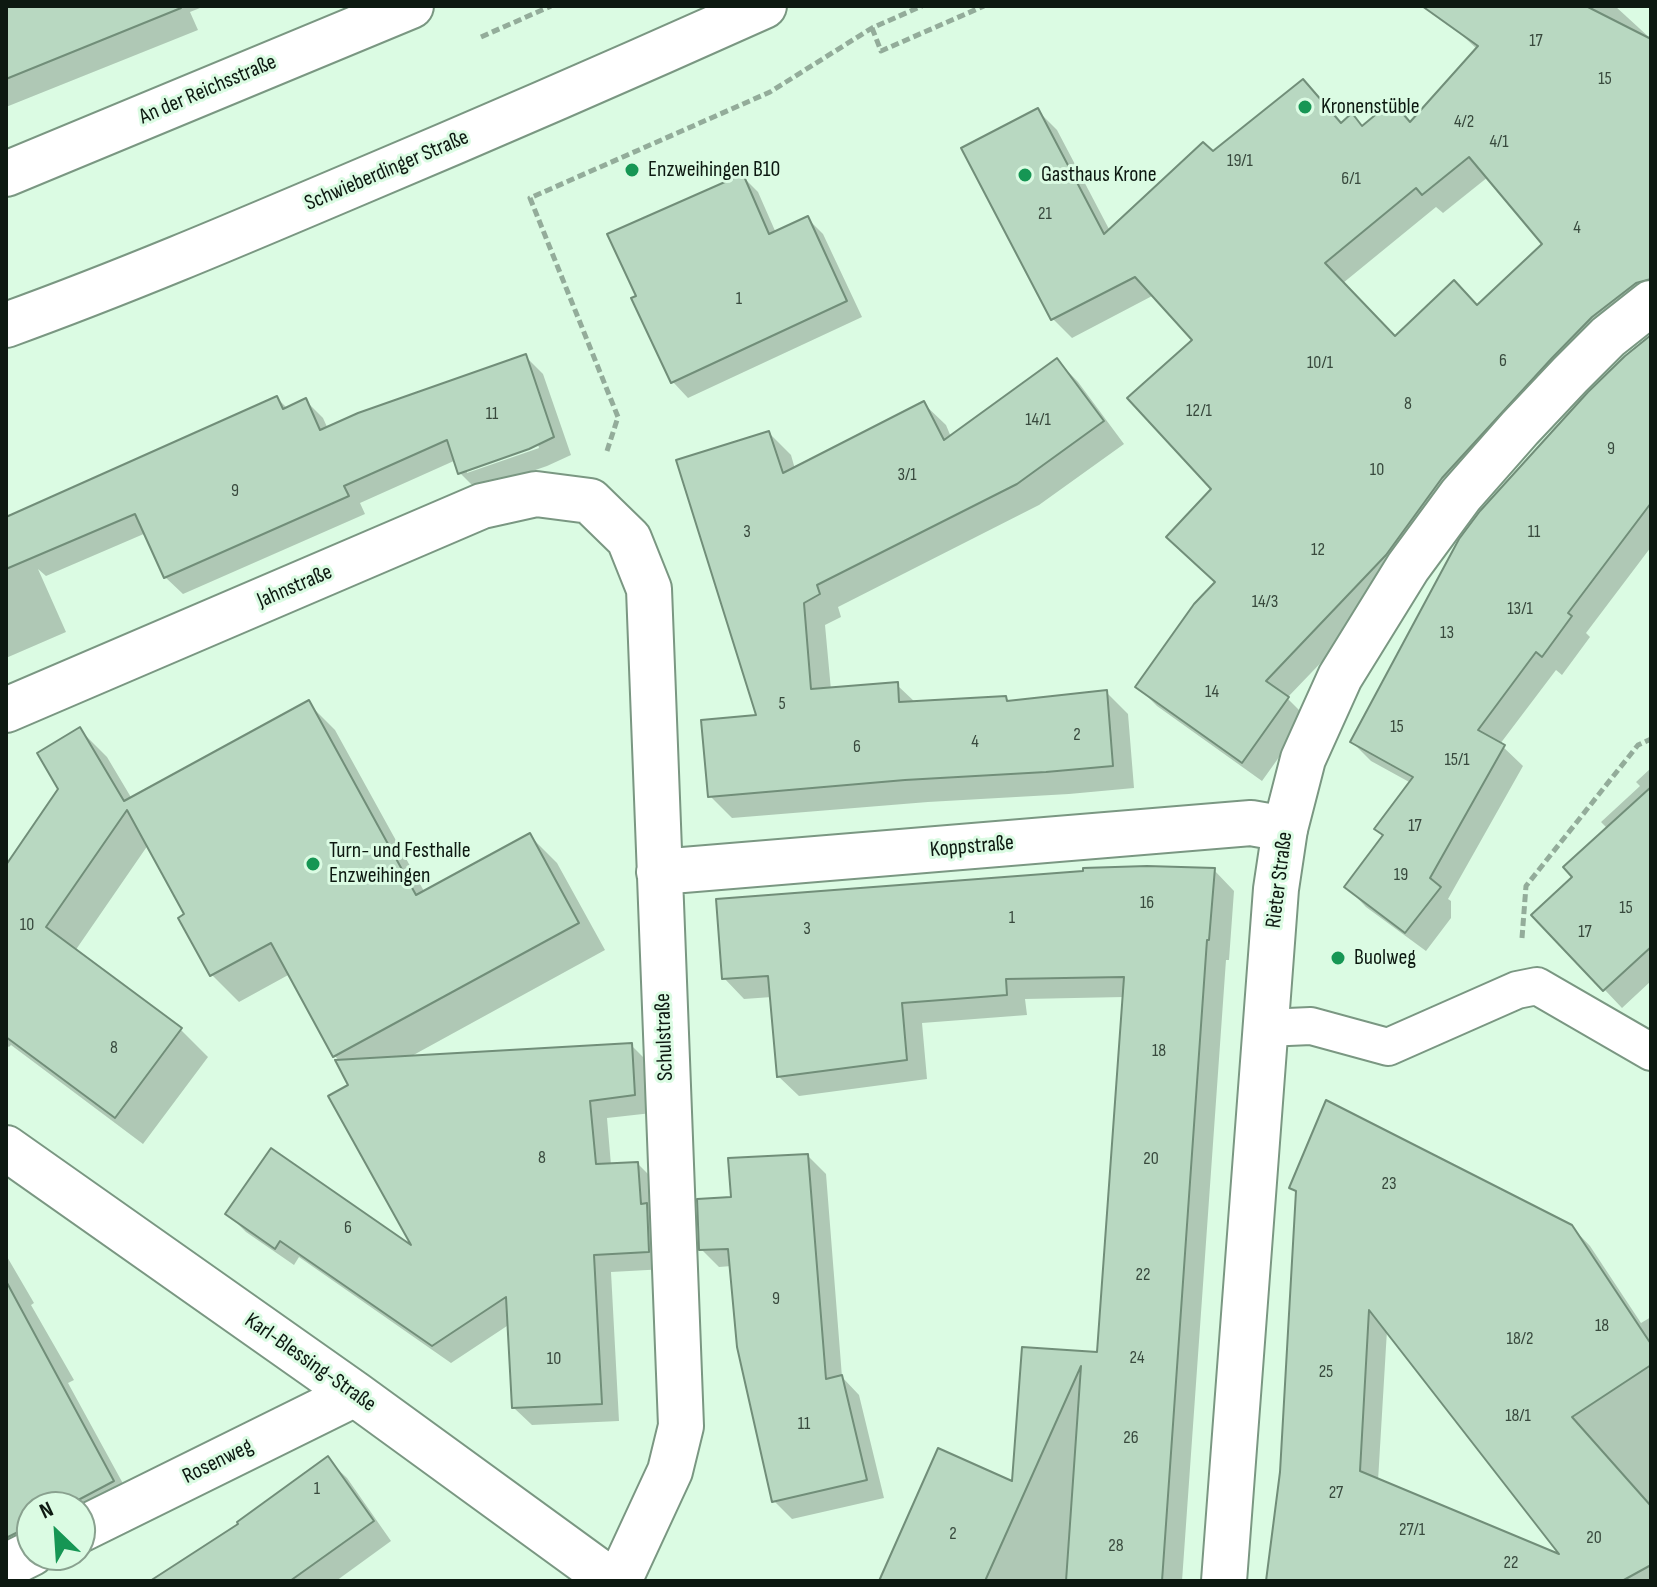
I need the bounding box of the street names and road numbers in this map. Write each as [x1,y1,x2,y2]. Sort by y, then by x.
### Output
street label: An der Reichsstraße [135,49,281,131]
street label: Schwieberdinger Straße [301,125,473,217]
street label: Jahnstraße [254,559,336,615]
street label: Koppstraße [929,830,1015,864]
street label: Rieter Straße [1261,830,1299,930]
street label: Schulstraße [650,993,680,1081]
street label: Karl-Blessing-Straße [239,1308,381,1418]
street label: Rosenweg [178,1434,258,1490]

